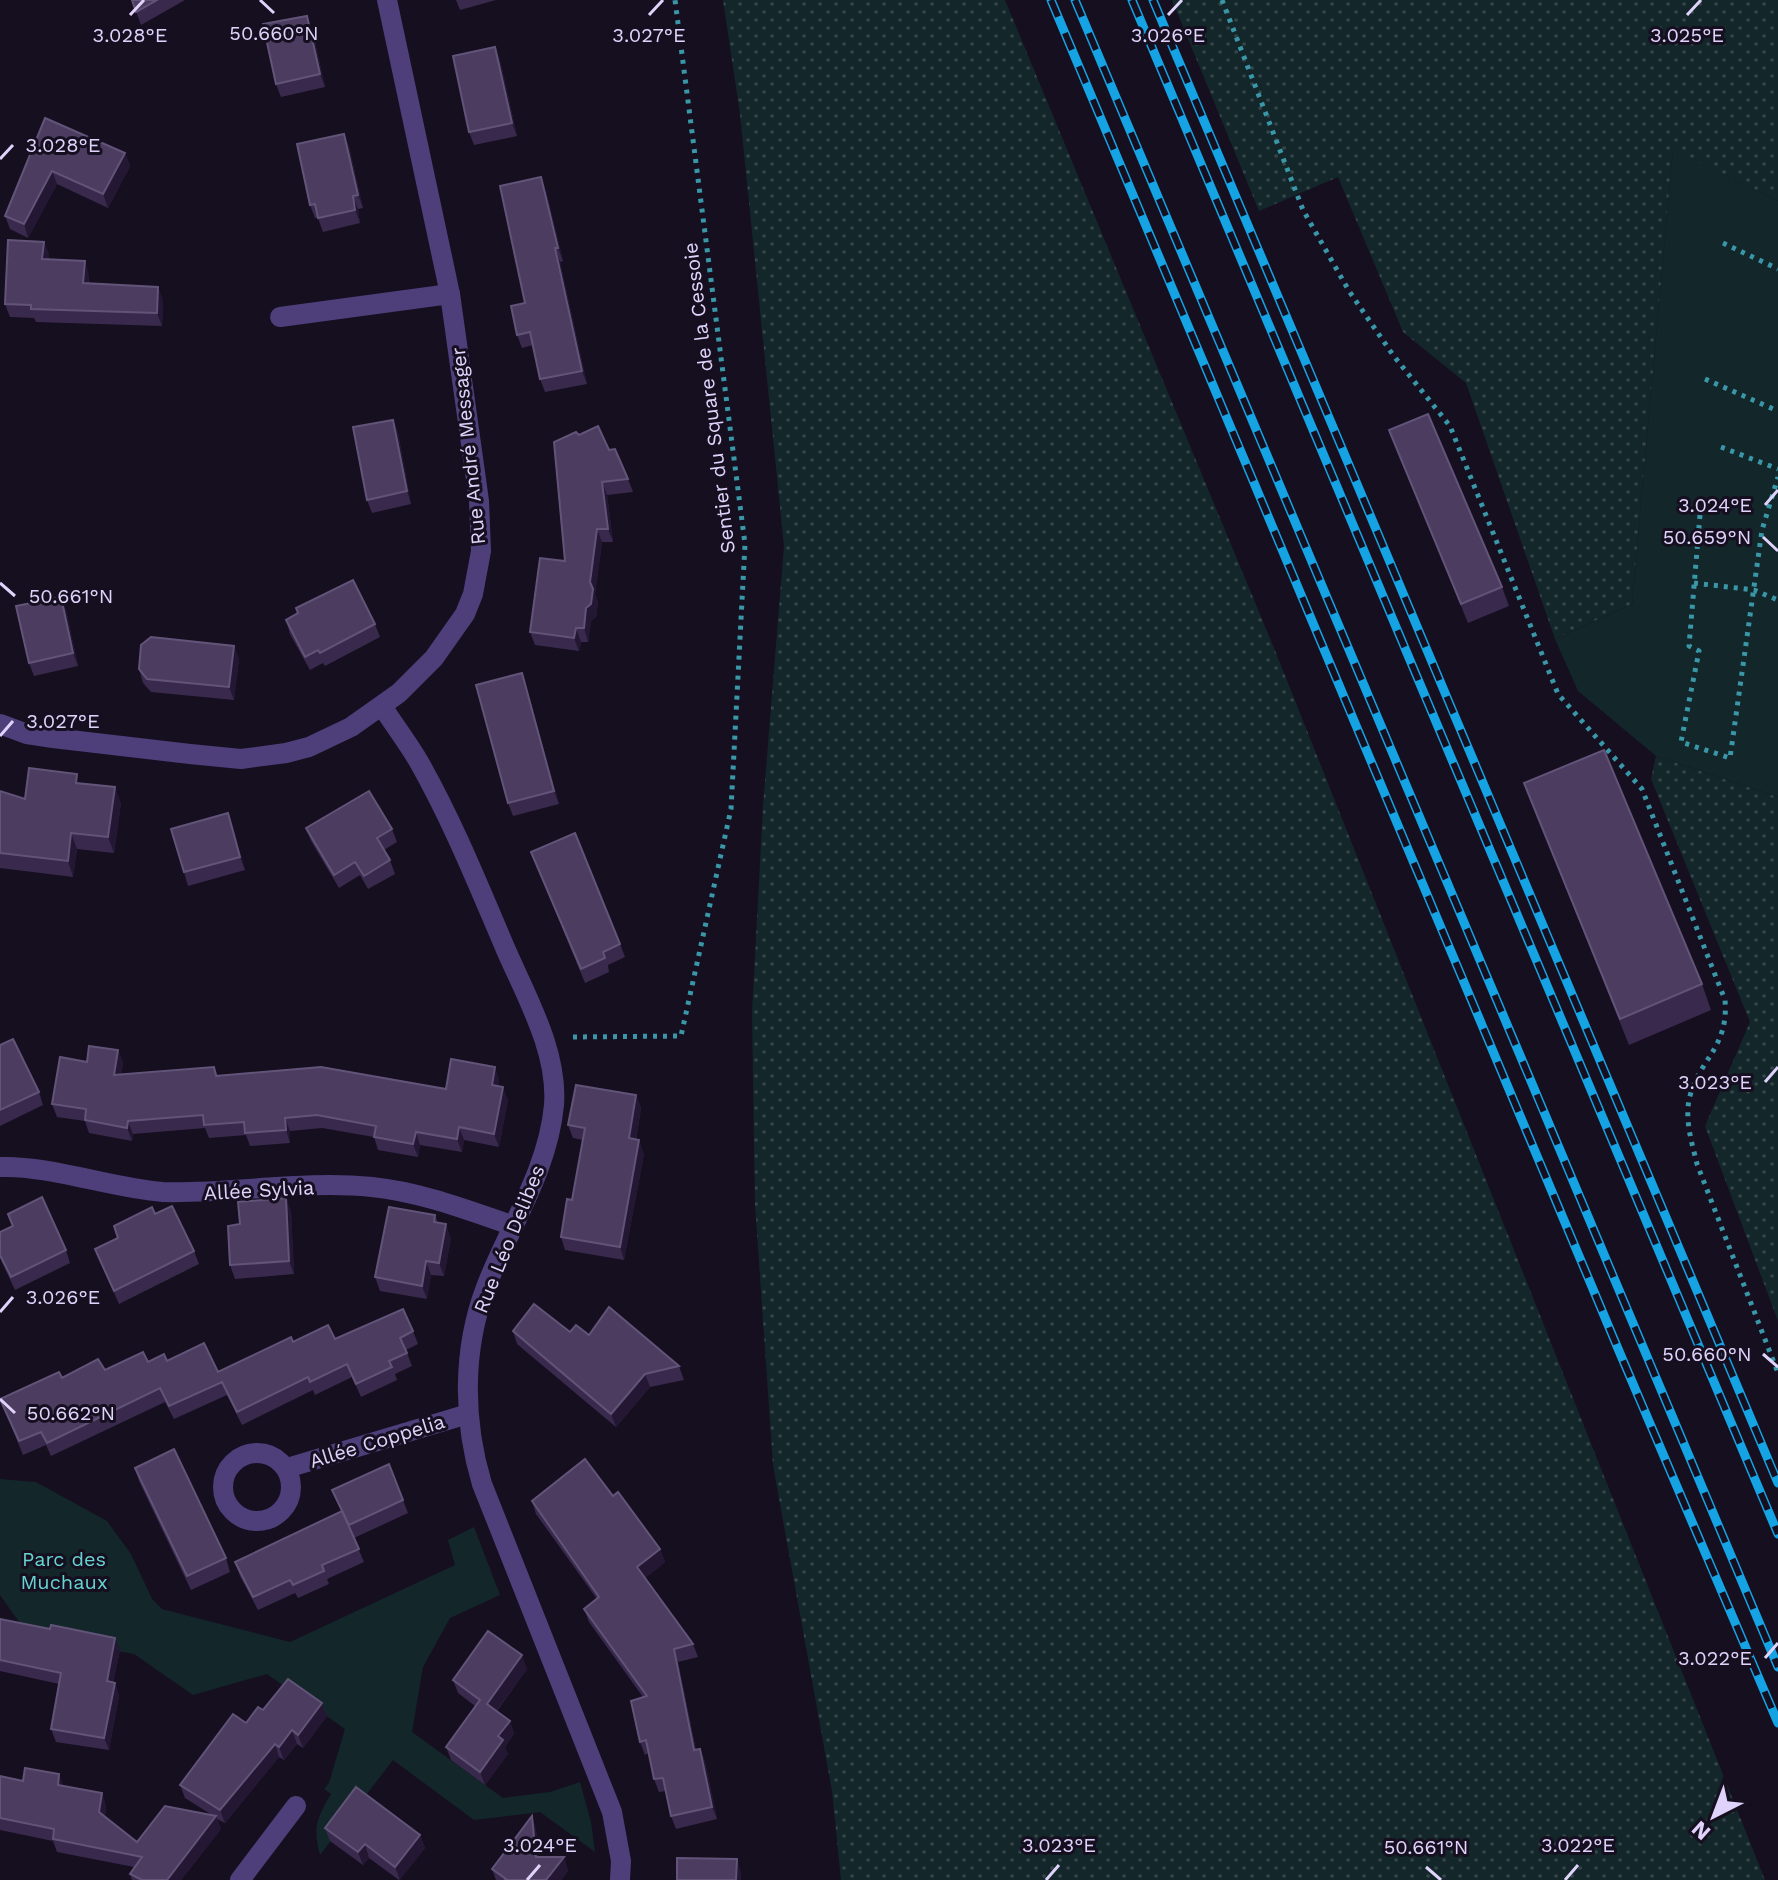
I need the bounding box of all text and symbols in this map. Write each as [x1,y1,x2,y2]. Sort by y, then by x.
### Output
text: 50.660°N [229,21,319,45]
text: 3.028°E [93,23,167,47]
text: 3.027°E [612,23,686,47]
text: 3.026°E [1131,23,1205,47]
text: 3.025°E [1650,23,1724,47]
text: 3.028°E [26,133,100,157]
street label: Sentier du Square de la Cessoie [678,241,740,555]
street label: Rue André Messager [446,346,490,546]
text: 3.024°E [1678,493,1752,517]
text: 50.659°N [1663,525,1751,549]
text: 50.661°N [29,584,113,608]
text: 3.027°E [26,709,100,733]
text: 3.023°E [1678,1070,1752,1094]
street label: Rue Léo Delibes [468,1161,550,1317]
street label: Allée Sylvia [203,1175,315,1205]
text: 3.026°E [26,1285,100,1309]
text: 50.660°N [1662,1342,1752,1366]
text: 50.662°N [27,1401,115,1425]
street label: Allée Coppelia [306,1409,448,1473]
park label: Parc des Muchaux [20,1547,108,1594]
text: 3.022°E [1678,1646,1752,1670]
north arrow [1674,1776,1754,1856]
text: N [1687,1816,1715,1845]
text: 3.024°E [503,1833,577,1857]
text: 3.023°E [1022,1833,1096,1857]
text: 3.022°E [1541,1833,1615,1857]
text: 50.661°N [1384,1835,1468,1859]

